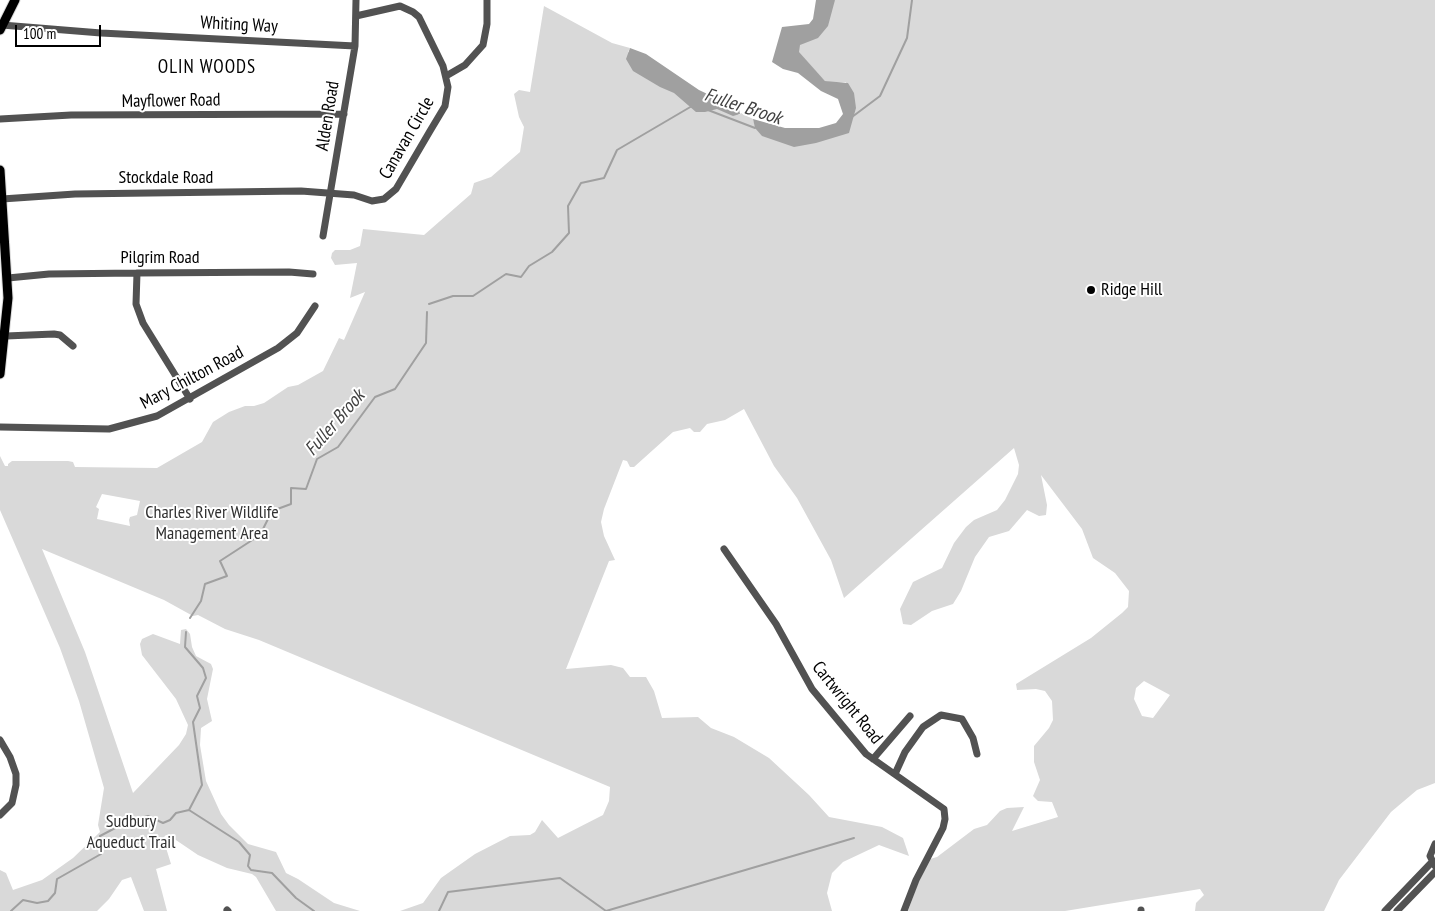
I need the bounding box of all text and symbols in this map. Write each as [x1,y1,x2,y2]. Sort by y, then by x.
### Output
street label: Whiting Way [200,12,278,38]
scale bar [18,15,104,47]
text: 100 m [23,24,56,43]
district label: OLIN WOODS [157,57,257,79]
street label: Alden Road [312,80,344,152]
water label: Fuller Brook [701,84,785,130]
street label: Mayflower Road [121,89,221,113]
street label: Canavan Circle [375,93,439,183]
street label: Stockdale Road [119,167,213,189]
street label: Pilgrim Road [120,247,200,269]
place label: Ridge Hill [1101,279,1162,301]
marker: Ridge Hill [1085,284,1097,296]
street label: Mary Chilton Road [137,342,247,414]
water label: Fuller Brook [300,385,370,461]
park label: Charles River Wildlife Management Area [145,502,279,544]
street label: Cartwright Road [807,657,887,749]
park label: Sudbury Aqueduct Trail [87,811,175,854]

